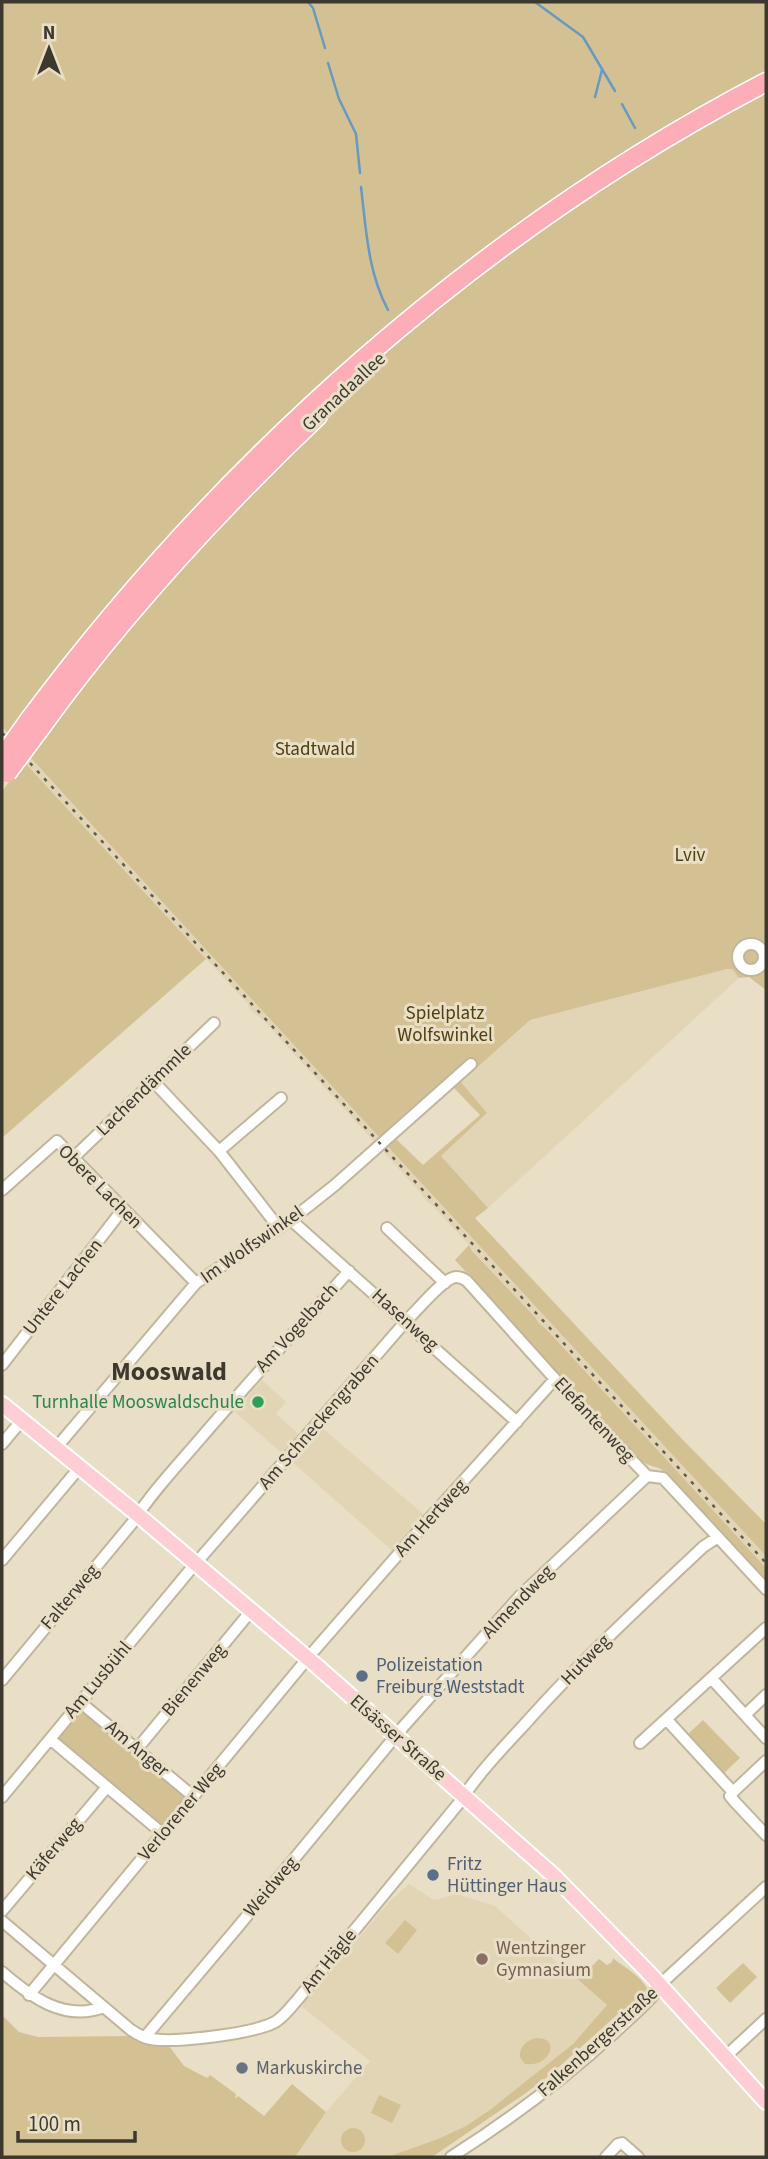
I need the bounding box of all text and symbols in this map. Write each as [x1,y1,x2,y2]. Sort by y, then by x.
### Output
north arrow [14,14,84,84]
text: N [43,20,55,47]
street label: Granadaallee [296,346,392,438]
park label: Stadtwald [275,736,355,763]
park label: Lviv [675,842,706,869]
park label: Spielplatz Wolfswinkel [397,1000,493,1049]
street label: Lachendämmle [90,1037,198,1143]
street label: Obere Lachen [52,1139,148,1235]
street label: Im Wolfswinkel [195,1199,309,1291]
street label: Untere Lachen [17,1233,109,1341]
street label: Am Vogelbach [249,1277,345,1379]
street label: Hasenweg [365,1282,445,1358]
street label: Am Schneckengraben [252,1348,386,1496]
district label: Mooswald [111,1353,227,1390]
street label: Elefantenweg [547,1371,641,1469]
place label: Turnhalle Mooswaldschule [32,1389,244,1416]
marker: Turnhalle Mooswaldschule [250,1394,266,1410]
street label: Am Hertweg [388,1473,474,1563]
street label: Falterweg [35,1558,106,1636]
street label: Almendweg [476,1559,561,1645]
street label: Hutweg [555,1628,617,1692]
street label: Am Lusbühl [58,1635,138,1724]
street label: Bienenweg [155,1637,233,1722]
place label: Polizeistation Freiburg Weststadt [376,1652,525,1701]
marker: Polizeistation Freiburg Weststadt [354,1668,370,1684]
street label: Elsässer Straße [344,1688,452,1788]
street label: Am Anger [99,1714,175,1784]
street label: Verlorener Weg [132,1757,230,1867]
street label: Käferweg [20,1811,89,1886]
street label: Weidweg [238,1850,305,1923]
place label: Fritz Hüttinger Haus [447,1851,567,1900]
marker: Fritz Hüttinger Haus [425,1867,441,1883]
street label: Am Hägle [295,1923,363,1999]
place label: Wentzinger Gymnasium [496,1935,591,1984]
marker: Wentzinger Gymnasium [474,1951,490,1967]
street label: Falkenbergerstraße [532,1981,664,2103]
place label: Markuskirche [256,2055,362,2082]
marker: Markuskirche [234,2060,250,2076]
scale bar [18,2100,135,2144]
text: 100 m [28,2109,81,2139]

